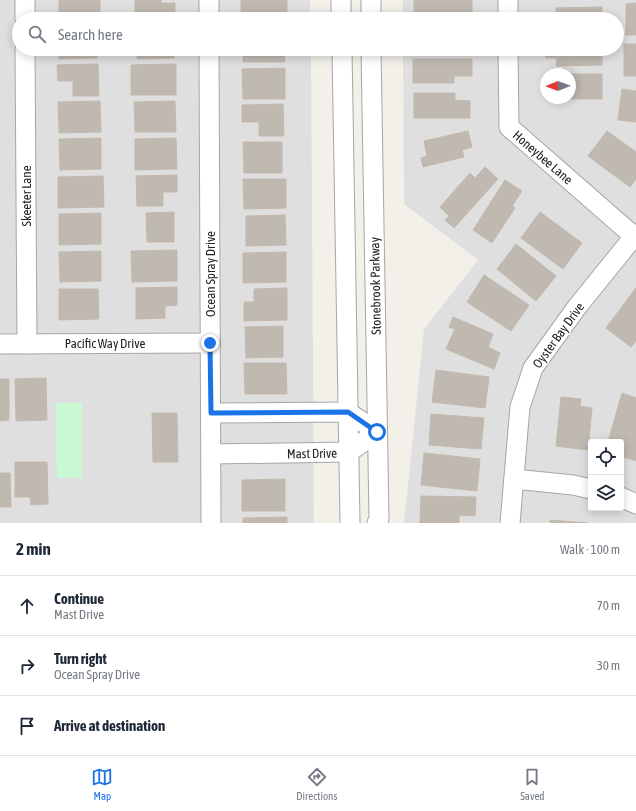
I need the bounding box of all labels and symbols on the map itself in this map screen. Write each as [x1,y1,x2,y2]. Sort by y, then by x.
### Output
north arrow [540,68,576,104]
street label: Honeybee Lane [510,127,576,187]
street label: Skeeter Lane [19,165,34,227]
street label: Ocean Spray Drive [203,231,218,317]
street label: Stonebrook Parkway [367,236,384,335]
street label: Oyster Bay Drive [530,300,587,371]
route end [201,334,219,352]
street label: Pacific Way Drive [65,336,145,351]
route start [368,423,386,441]
street label: Mast Drive [287,446,337,461]

